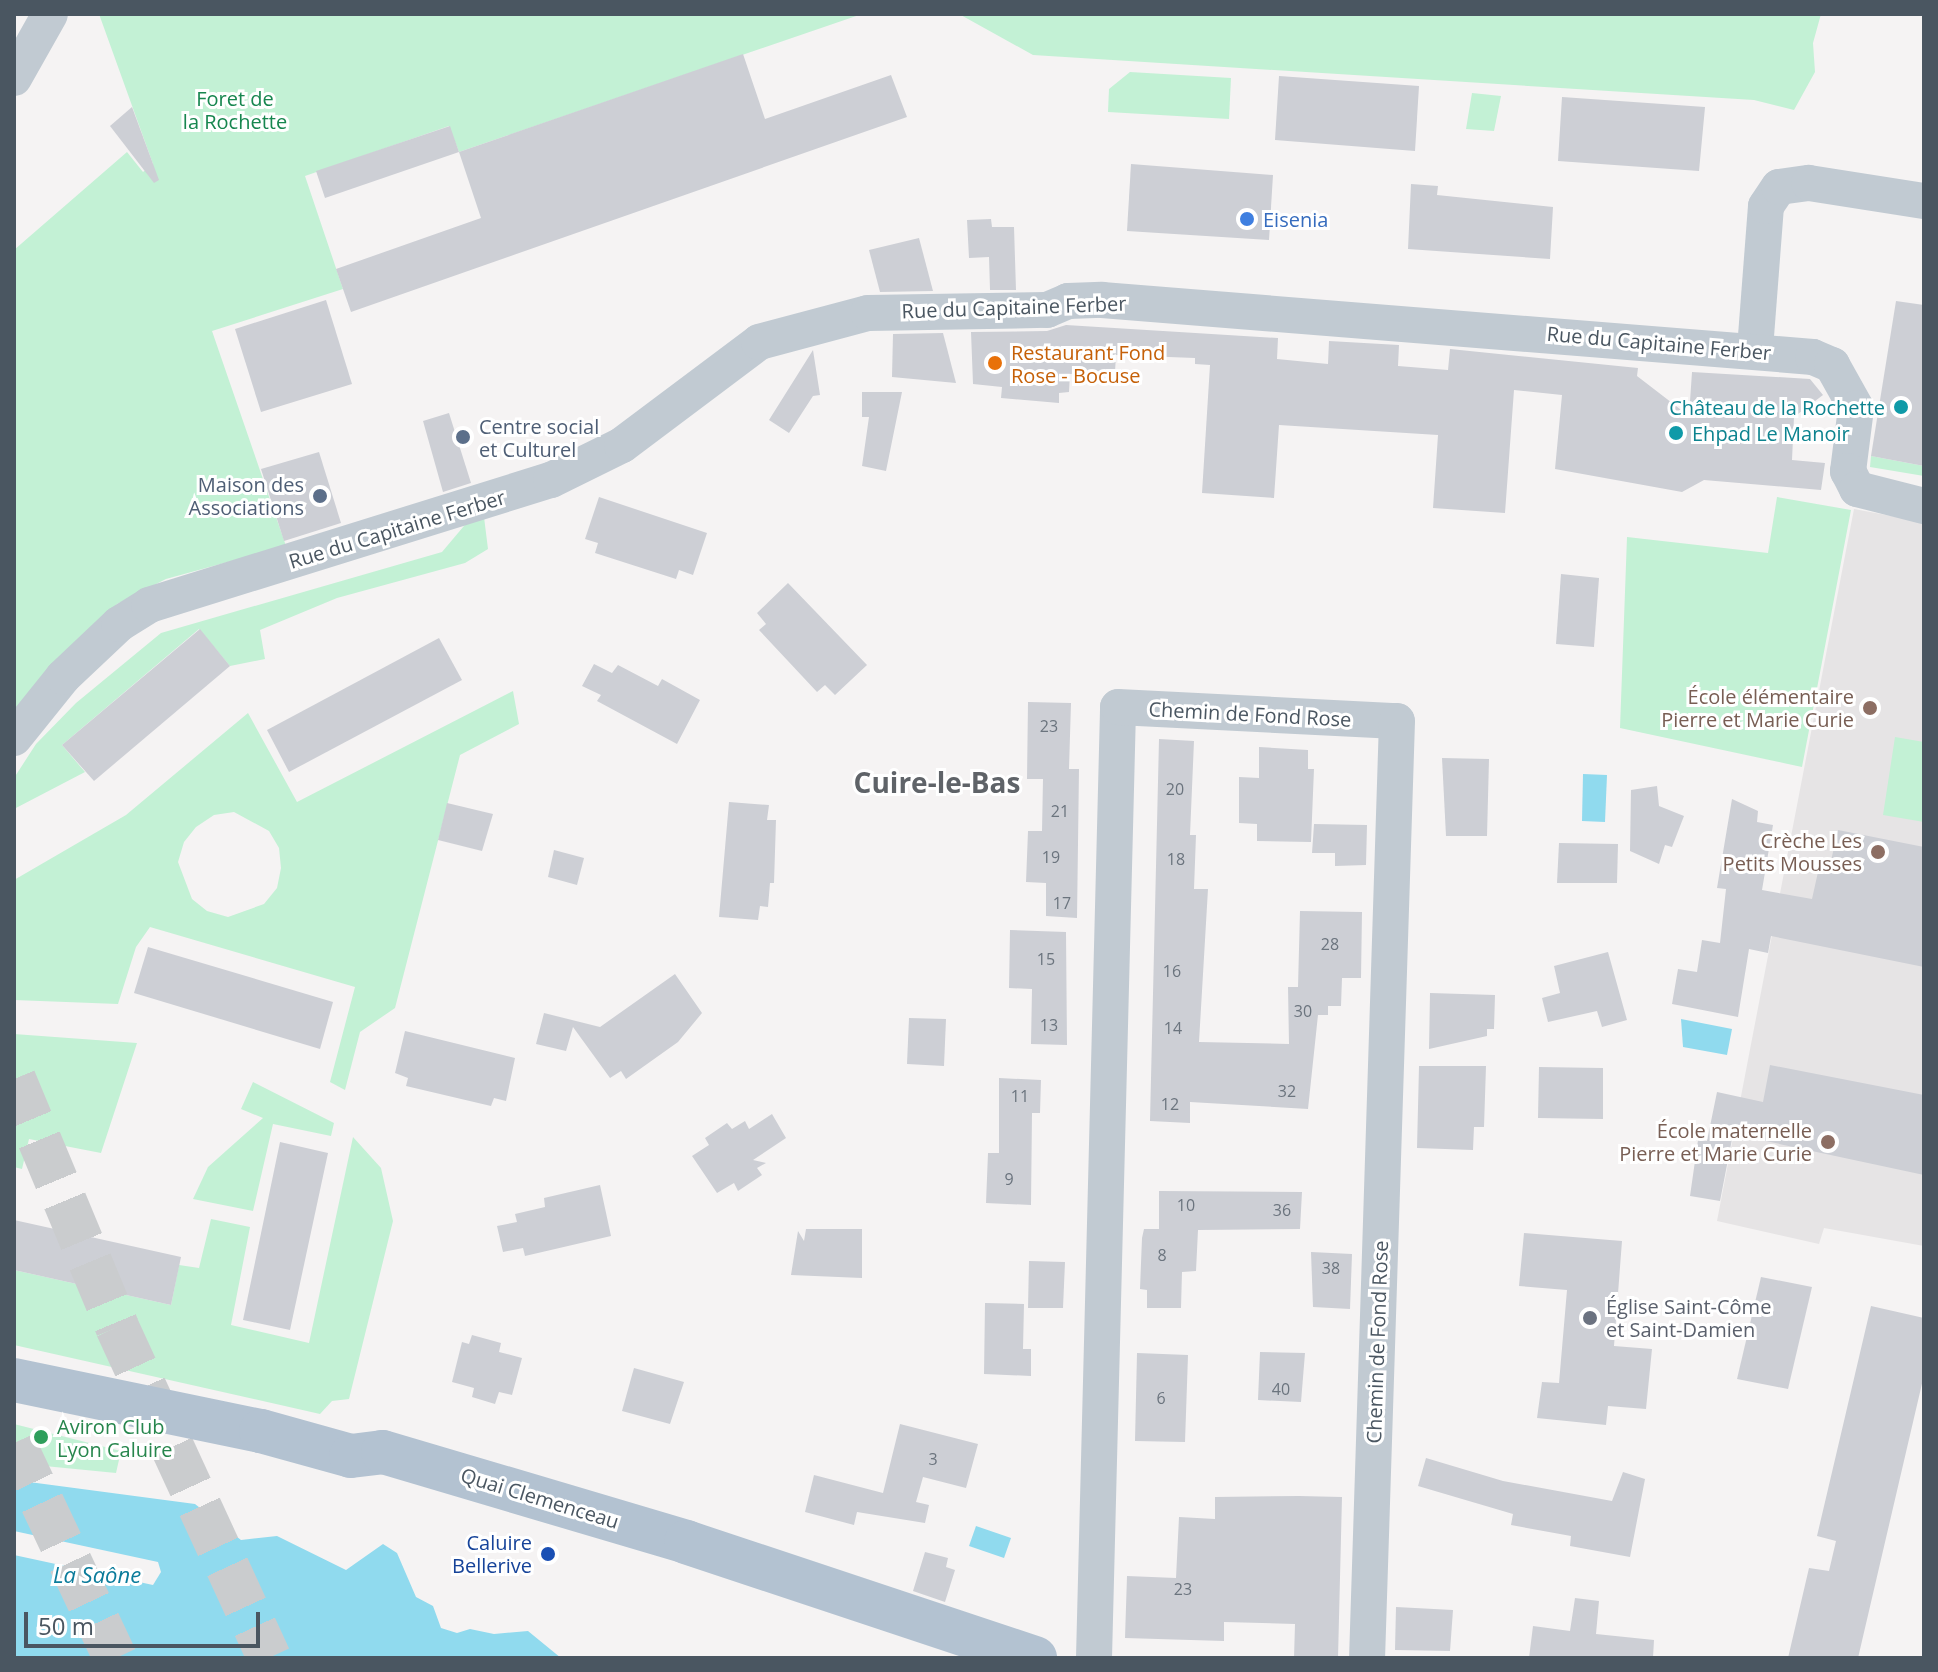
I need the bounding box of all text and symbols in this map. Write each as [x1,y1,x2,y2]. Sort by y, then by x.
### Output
park label: Foret de la Rochette [183,87,287,134]
place label: Eisenia [1263,207,1328,231]
marker: Eisenia [1238,210,1256,228]
street label: Rue du Capitaine Ferber [901,291,1127,323]
street label: Rue du Capitaine Ferber [1546,321,1772,365]
place label: Restaurant Fond Rose - Bocuse [1011,340,1165,387]
marker: Restaurant Fond Rose - Bocuse [986,354,1004,372]
place label: Château de la Rochette [1669,395,1885,419]
marker: Château de la Rochette [1892,398,1910,416]
place label: Centre social et Culturel [479,414,599,461]
place label: Ehpad Le Manoir [1692,421,1850,445]
marker: Ehpad Le Manoir [1667,424,1685,442]
marker: Centre social et Culturel [454,428,472,446]
place label: Maison des Associations [189,472,304,519]
street label: Rue du Capitaine Ferber [286,485,508,573]
marker: Maison des Associations [311,487,329,505]
place label: École élémentaire Pierre et Marie Curie [1661,684,1854,731]
street label: Chemin de Fond Rose [1148,697,1352,731]
marker: École élémentaire Pierre et Marie Curie [1861,699,1879,717]
house number: 23 [1040,716,1058,736]
district label: Cuire-le-Bas [854,765,1020,799]
house number: 20 [1166,779,1184,799]
house number: 21 [1051,801,1069,821]
place label: Crèche Les Petits Mousses [1723,828,1862,875]
marker: Crèche Les Petits Mousses [1869,843,1887,861]
house number: 19 [1042,847,1060,867]
house number: 18 [1167,849,1185,869]
house number: 17 [1053,893,1071,913]
house number: 28 [1321,934,1339,954]
house number: 15 [1037,949,1055,969]
house number: 16 [1163,961,1181,981]
house number: 30 [1294,1001,1312,1021]
house number: 13 [1040,1015,1058,1035]
house number: 14 [1164,1018,1182,1038]
house number: 32 [1278,1081,1296,1101]
house number: 11 [1011,1086,1029,1106]
house number: 12 [1161,1094,1179,1114]
place label: École maternelle Pierre et Marie Curie [1619,1118,1812,1165]
marker: École maternelle Pierre et Marie Curie [1819,1133,1837,1151]
house number: 9 [1004,1169,1014,1189]
house number: 10 [1177,1195,1195,1215]
house number: 36 [1273,1200,1291,1220]
street label: Chemin de Fond Rose [1361,1240,1393,1444]
house number: 8 [1157,1245,1167,1265]
house number: 38 [1322,1258,1340,1278]
place label: Église Saint-Côme et Saint-Damien [1606,1294,1771,1341]
marker: Église Saint-Côme et Saint-Damien [1581,1309,1599,1327]
house number: 40 [1272,1379,1290,1399]
house number: 6 [1156,1388,1166,1408]
place label: Aviron Club Lyon Caluire [57,1414,172,1461]
marker: Aviron Club Lyon Caluire [32,1428,50,1446]
house number: 3 [928,1449,938,1469]
street label: Quai Clemenceau [458,1463,622,1533]
place label: Caluire Bellerive [452,1530,532,1577]
marker: Caluire Bellerive [539,1545,557,1563]
water label: La Saône [53,1562,141,1588]
house number: 23 [1174,1579,1192,1599]
scale bar [28,1596,264,1646]
text: 50 m [38,1609,94,1642]

